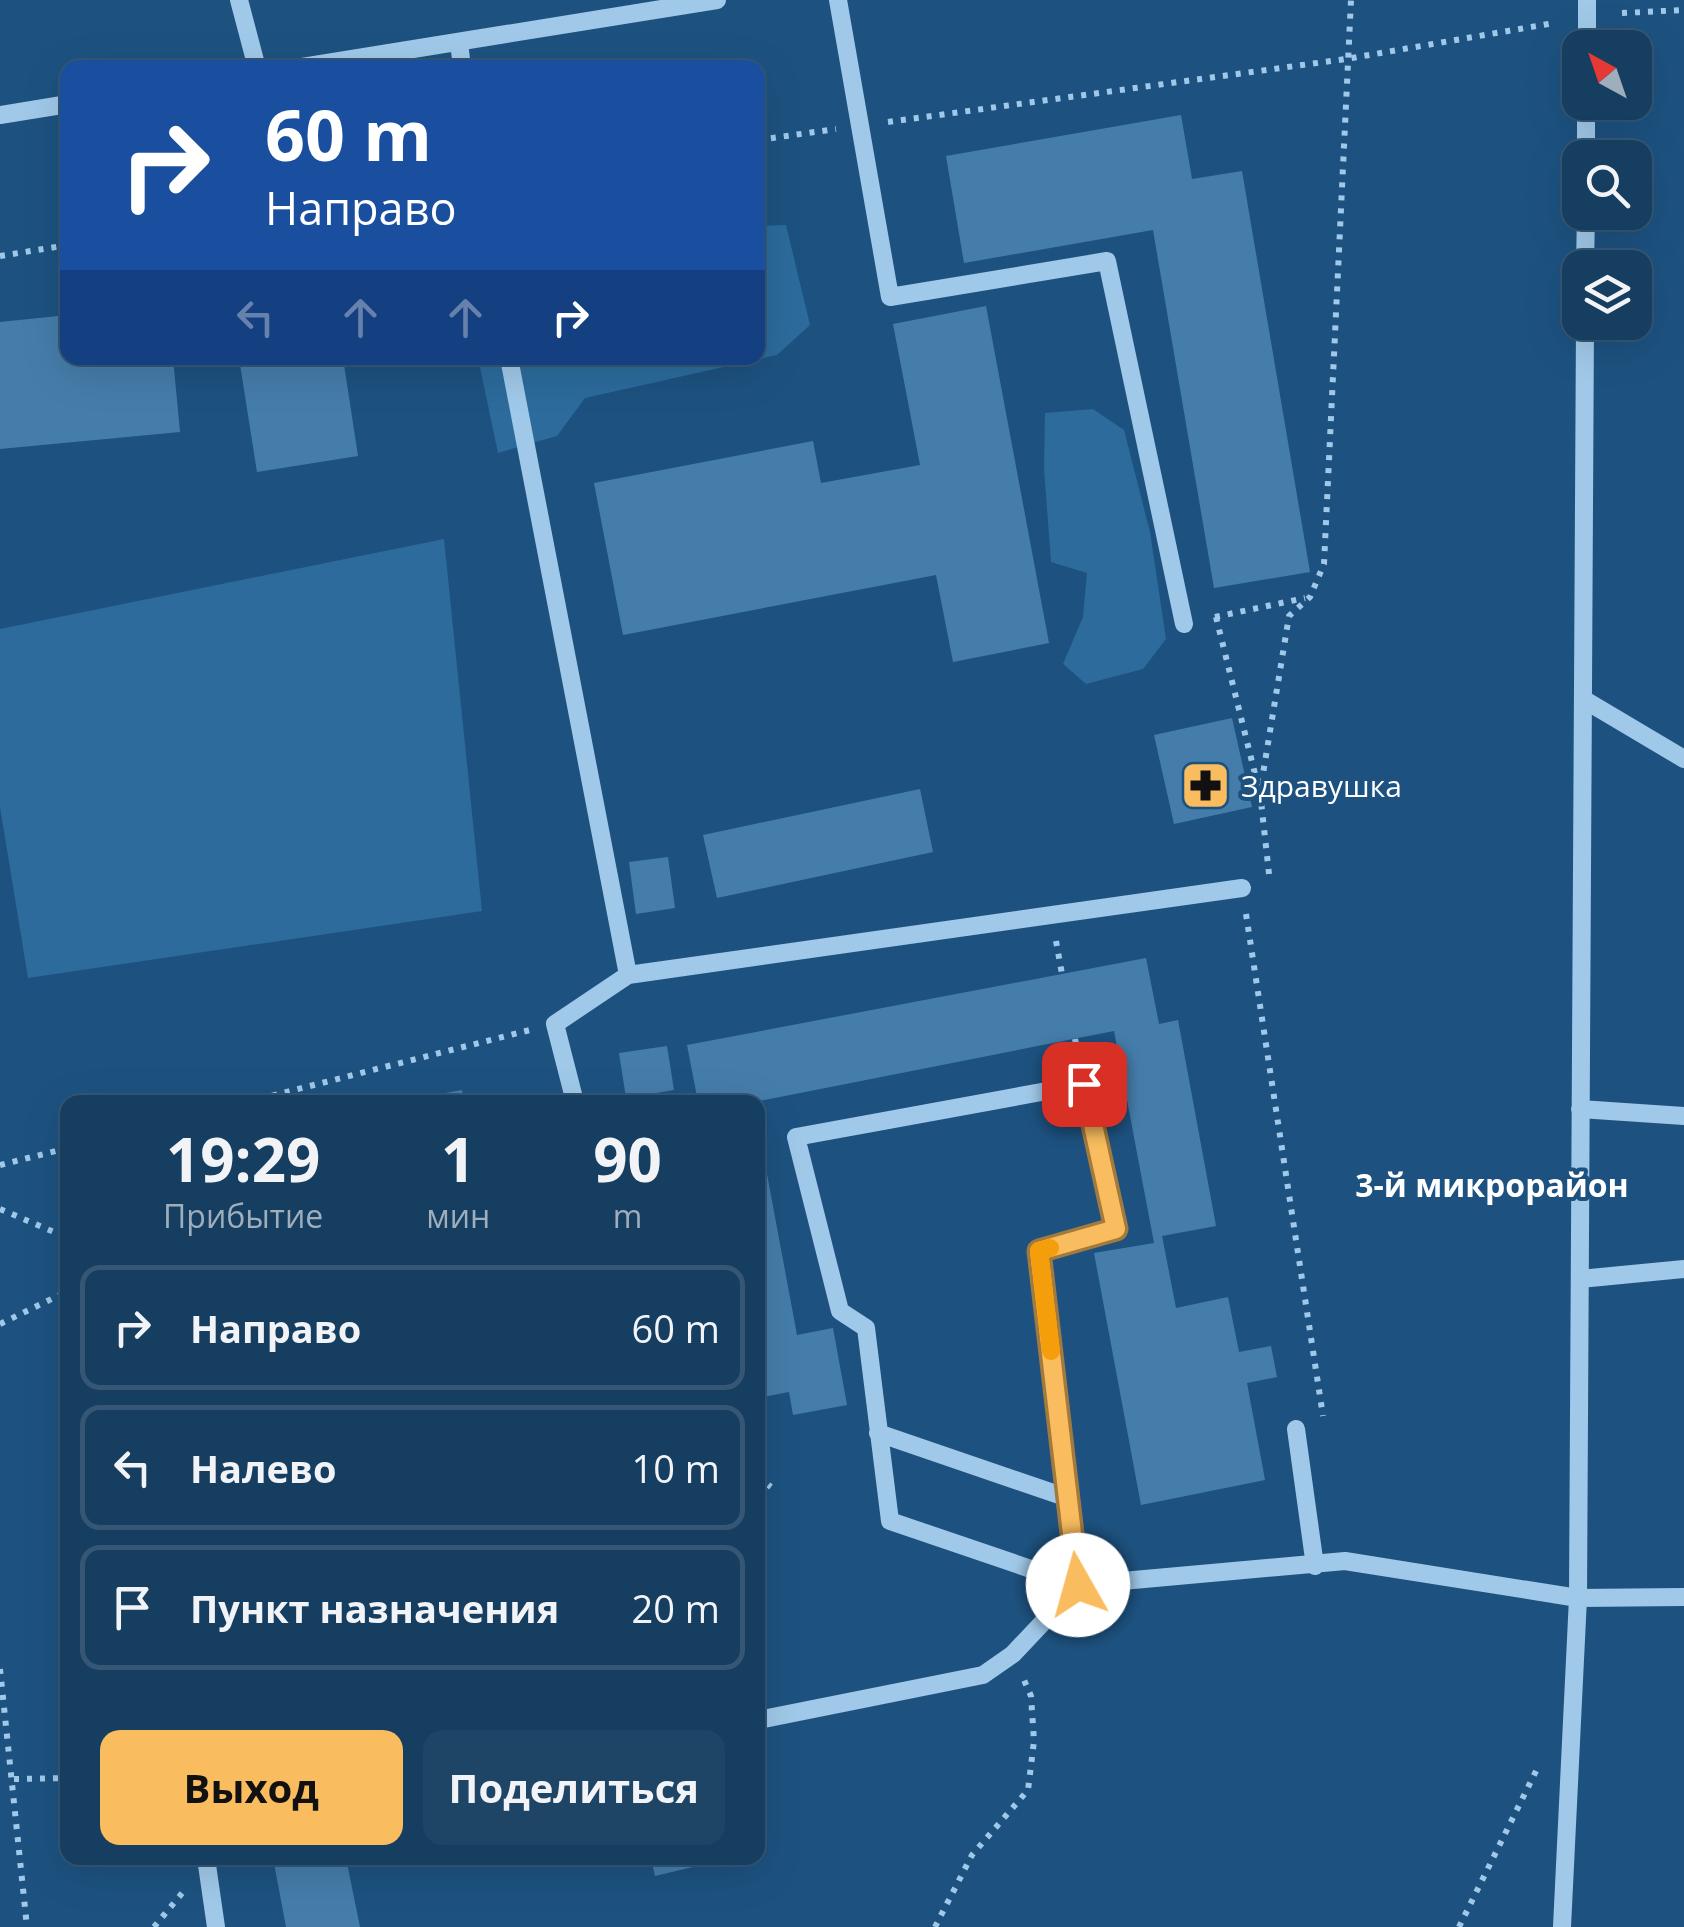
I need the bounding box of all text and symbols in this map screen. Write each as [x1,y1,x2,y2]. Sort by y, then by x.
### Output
north arrow [1562,30,1652,120]
map controls [1562,30,1652,340]
text: 60 m [265,86,432,182]
icon: right [100,100,230,230]
button: search [1562,140,1652,230]
text: Направо [265,177,457,238]
button: layers [1562,250,1652,340]
icon: left [228,290,283,345]
icon: ahead [333,290,388,345]
icon: ahead [438,290,493,345]
icon: right [543,290,598,345]
pharmacy icon: Здравушка [1180,759,1232,811]
place label: Здравушка [1241,765,1402,806]
pin [1042,1042,1127,1127]
icon: arrive [1057,1057,1112,1112]
text: 19:29 [166,1118,320,1200]
text: 1 [441,1118,475,1200]
text: 90 [593,1118,662,1200]
district label: 3-й микрорайон [1355,1163,1629,1206]
text: Прибытие [163,1194,323,1237]
text: мин [426,1194,490,1237]
text: m [613,1194,642,1237]
icon: right [105,1300,160,1355]
text: Направо [190,1302,361,1354]
text: 60 m [631,1302,720,1354]
icon: left [105,1440,160,1495]
text: Налево [190,1442,336,1494]
text: 10 m [631,1442,720,1494]
position arrow [1026,1533,1130,1637]
icon: arrive [105,1580,160,1635]
text: Пункт назначения [190,1582,559,1634]
text: 20 m [631,1582,720,1634]
button: Выход [100,1730,403,1845]
button: Поделиться [423,1730,725,1845]

